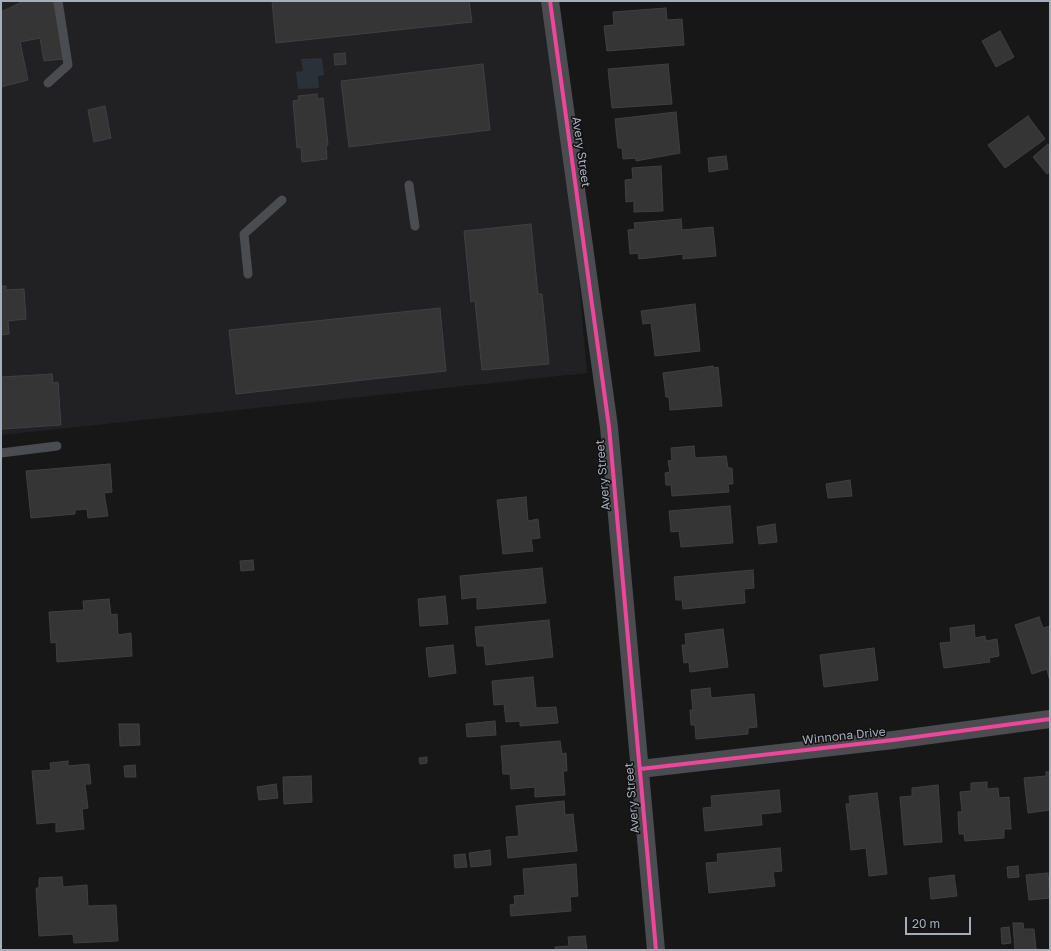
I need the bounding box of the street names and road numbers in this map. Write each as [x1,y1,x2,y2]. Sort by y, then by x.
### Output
street label: Avery Street [569,116,593,188]
street label: Avery Street [593,439,613,511]
street label: Winnona Drive [802,724,886,748]
street label: Avery Street [622,762,642,834]

